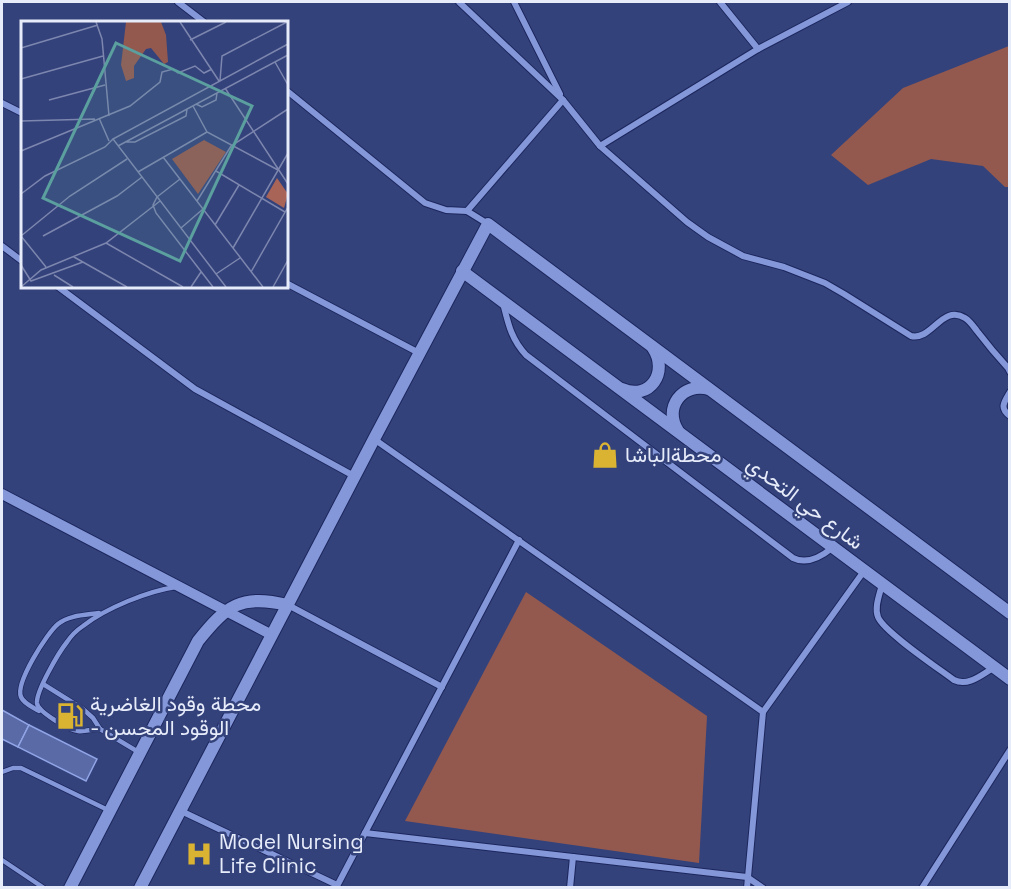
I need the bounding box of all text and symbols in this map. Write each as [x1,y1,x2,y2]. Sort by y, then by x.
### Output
inset map [21,21,288,288]
shop icon: محطةالباشا [590,440,620,470]
place label: محطةالباشا [625,441,721,468]
street label: شارع حي التحدي [739,450,869,559]
place label: محطة وقود الغاضرية - الوقود المحسن [90,690,261,741]
fuel station icon: محطة وقود الغاضرية - الوقود المحسن [55,701,85,731]
place label: Model Nursing Life Clinic [219,828,364,879]
hospital icon: Model Nursing Life Clinic [184,839,214,869]

